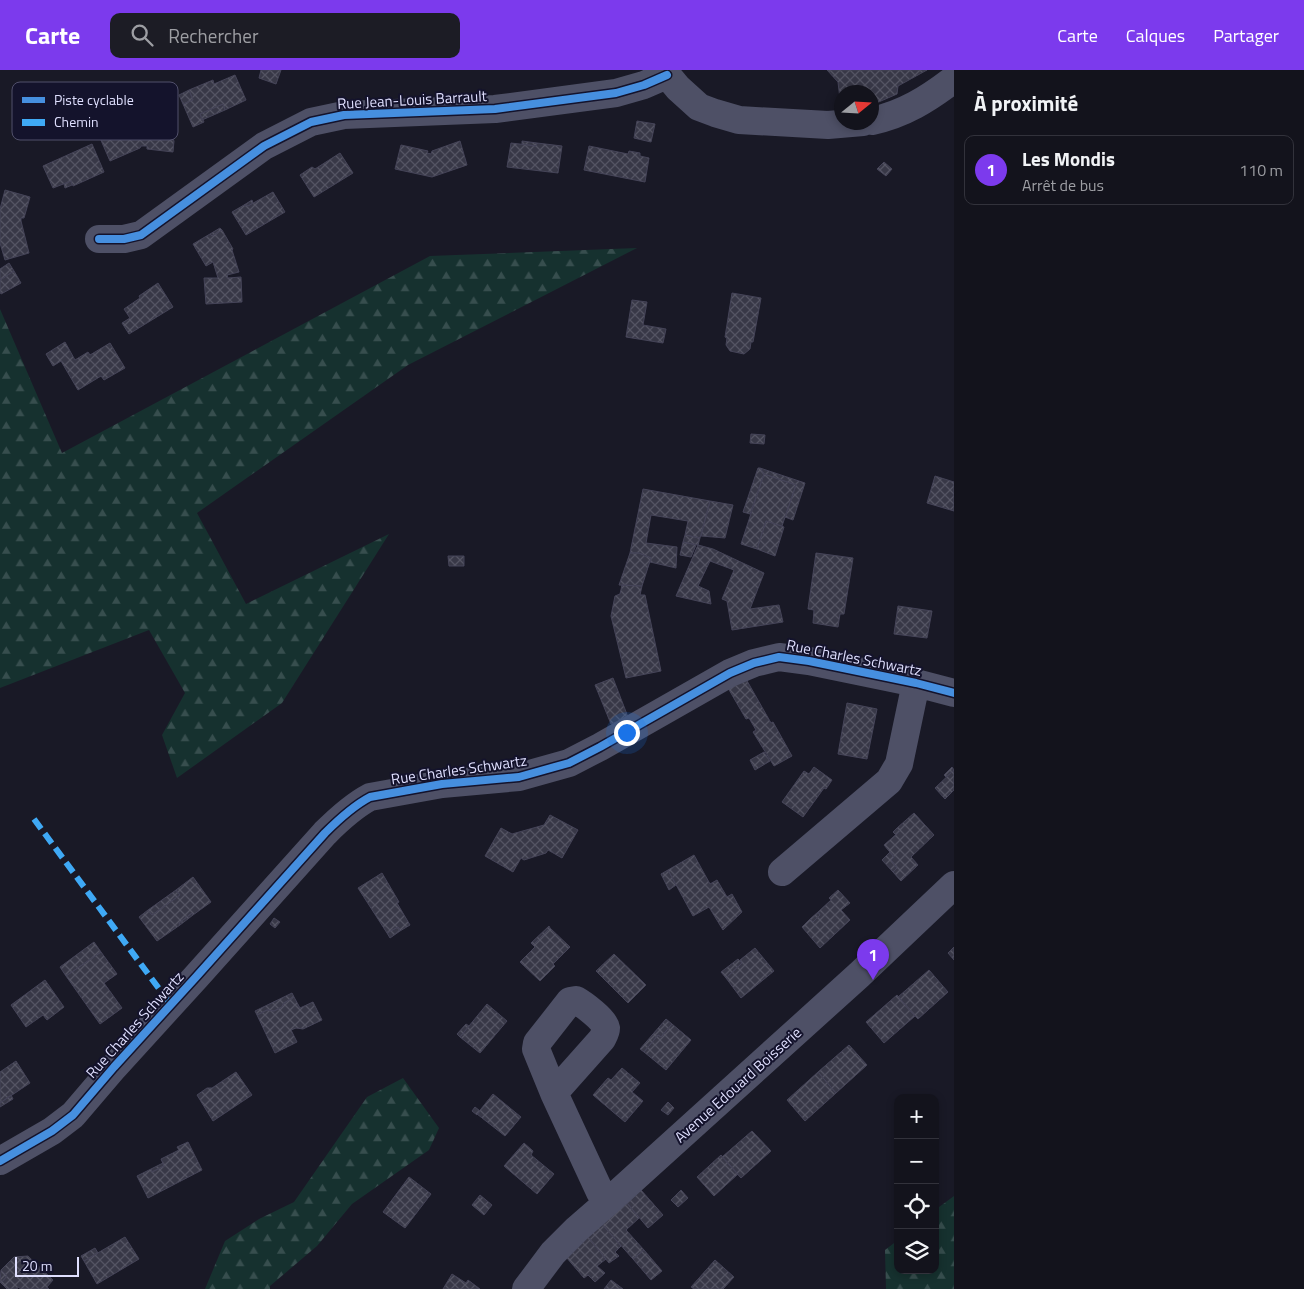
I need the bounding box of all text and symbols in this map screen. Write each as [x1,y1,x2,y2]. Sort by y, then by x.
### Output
search box [110,13,460,58]
text: Carte [25,17,80,53]
icon: search [128,21,156,49]
text: Rechercher [168,21,258,50]
text: Carte [1057,22,1098,49]
text: Calques [1126,22,1185,49]
text: Partager [1213,22,1279,49]
legend [12,82,178,140]
street label: Rue Jean-Louis Barrault [337,84,488,115]
north arrow [834,85,879,130]
text: À proximité [974,87,1078,119]
text: Piste cyclable [54,89,134,110]
text: Chemin [54,111,99,132]
text: Les Mondis [1022,144,1115,173]
text: 1 [987,158,995,182]
text: 110 m [1239,158,1283,182]
text: Arrêt de bus [1022,173,1104,197]
street label: Rue Charles Schwartz [785,633,924,682]
your location [614,720,640,746]
street label: Rue Charles Schwartz [389,749,529,790]
pin: 1 [857,939,889,980]
street label: Rue Charles Schwartz [80,966,189,1083]
street label: Avenue Edouard Boisserie [669,1021,806,1148]
map controls [894,1094,939,1274]
button: + [894,1094,939,1139]
button: − [894,1139,939,1184]
button: locate [894,1184,939,1229]
button: layers [894,1229,939,1274]
scale bar [15,1254,79,1277]
text: 20 m [22,1255,52,1276]

